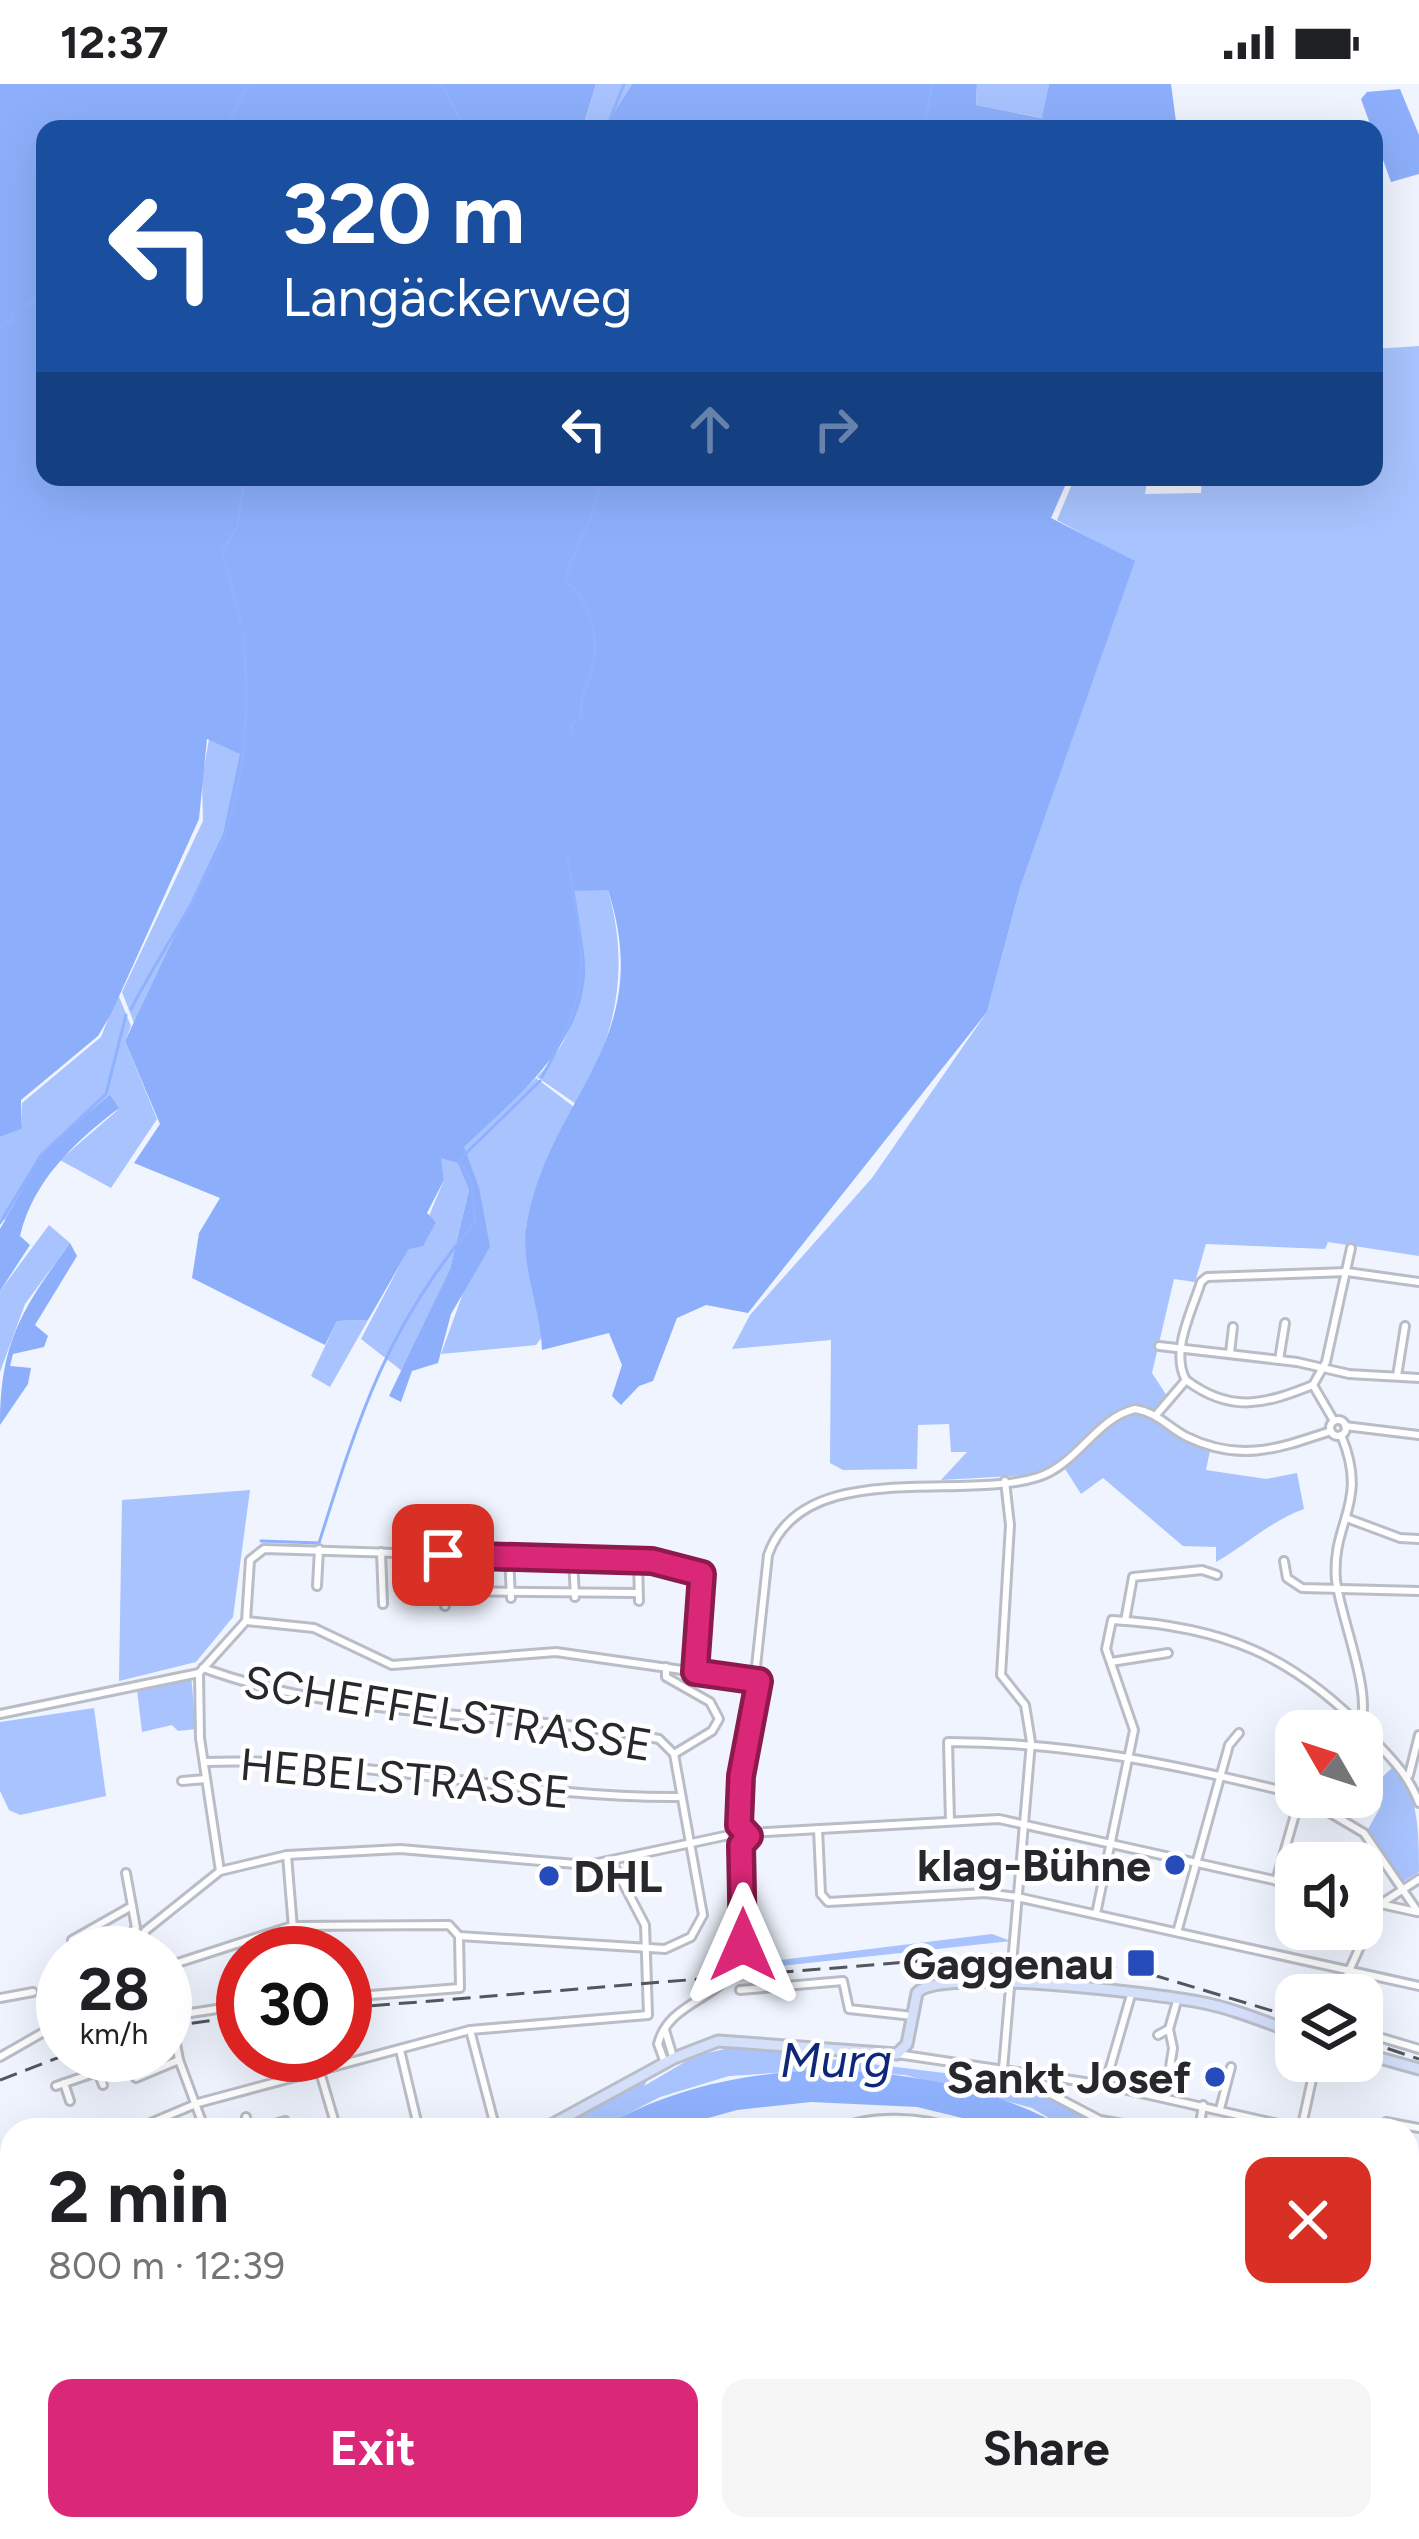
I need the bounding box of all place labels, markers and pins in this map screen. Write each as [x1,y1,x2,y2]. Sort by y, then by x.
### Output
pin [392,1504,494,1606]
place label: klag-Bühne [917,1838,1151,1892]
place label: DHL [573,1849,662,1903]
marker: klag-Bühne [1162,1852,1188,1878]
marker: DHL [536,1863,562,1889]
place label: Gaggenau [902,1936,1114,1990]
marker: Gaggenau [1125,1947,1157,1979]
place label: Sankt Josef [947,2050,1191,2104]
marker: Sankt Josef [1202,2064,1228,2090]

